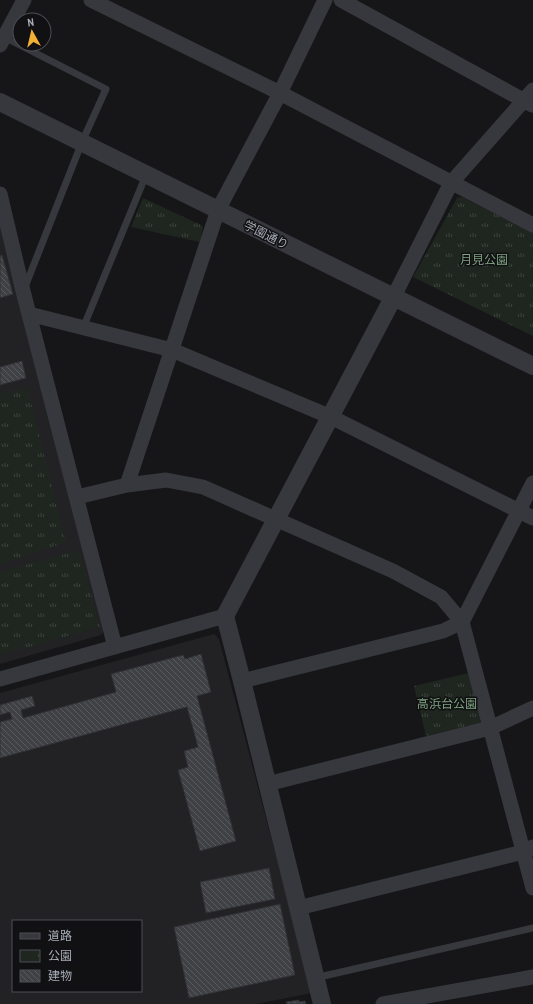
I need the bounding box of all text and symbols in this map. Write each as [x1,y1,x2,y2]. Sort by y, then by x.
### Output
north arrow [12,12,52,52]
text: N [26,15,35,29]
street label: 学園通り [241,217,291,253]
park label: 月見公園 [460,252,508,268]
park label: 高浜台公園 [417,696,477,712]
legend [12,920,142,992]
text: 道路 [48,928,72,944]
text: 公園 [48,948,72,964]
text: 建物 [48,968,72,984]

